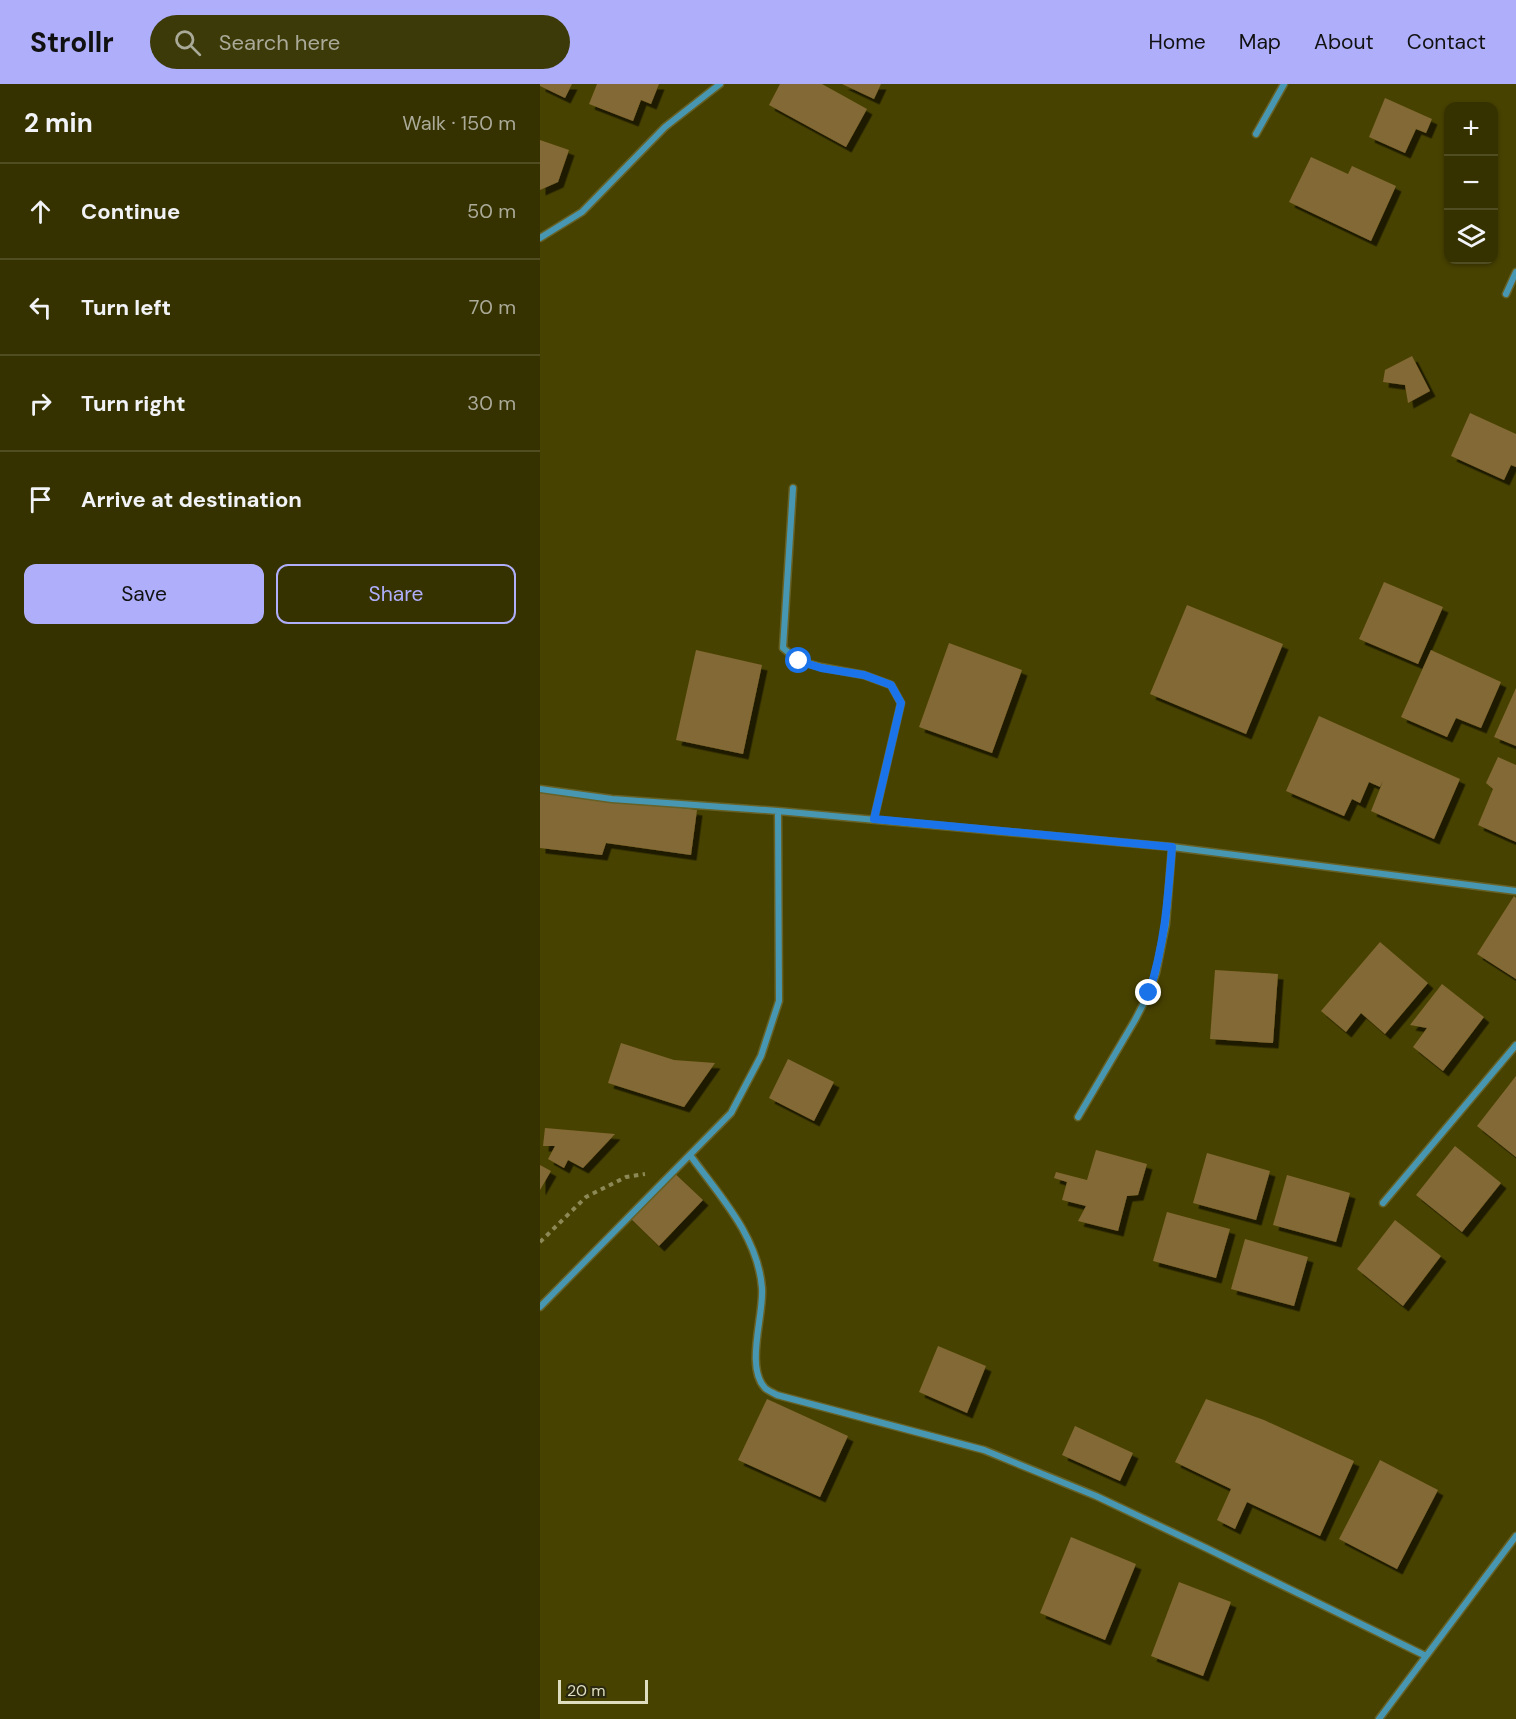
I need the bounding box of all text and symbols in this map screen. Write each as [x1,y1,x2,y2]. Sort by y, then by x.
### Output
search box [150,15,570,69]
text: Strollr [30,24,114,61]
icon: search [171,26,204,59]
text: Search here [219,28,340,57]
text: Home [1148,28,1206,56]
text: Map [1239,28,1281,56]
text: About [1314,28,1374,56]
text: Contact [1407,28,1486,56]
map controls [1444,102,1498,264]
button: + [1444,102,1498,156]
text: 2 min [24,106,93,140]
text: Walk · 150 m [402,110,516,136]
button: − [1444,156,1498,210]
icon: ahead [24,195,57,228]
text: Continue [81,197,180,226]
text: 50 m [467,198,516,224]
button: layers [1444,210,1498,264]
icon: left [24,291,57,324]
text: Turn left [81,293,171,322]
text: 70 m [469,294,516,320]
icon: right [24,387,57,420]
text: Turn right [81,389,186,418]
text: 30 m [467,390,516,416]
icon: arrive [24,483,57,516]
text: Arrive at destination [81,485,302,514]
button: Save [24,564,264,624]
button: Share [276,564,516,624]
route start [785,647,811,673]
route end [1135,979,1161,1005]
scale bar [558,1677,648,1704]
text: 20 m [567,1680,606,1701]

